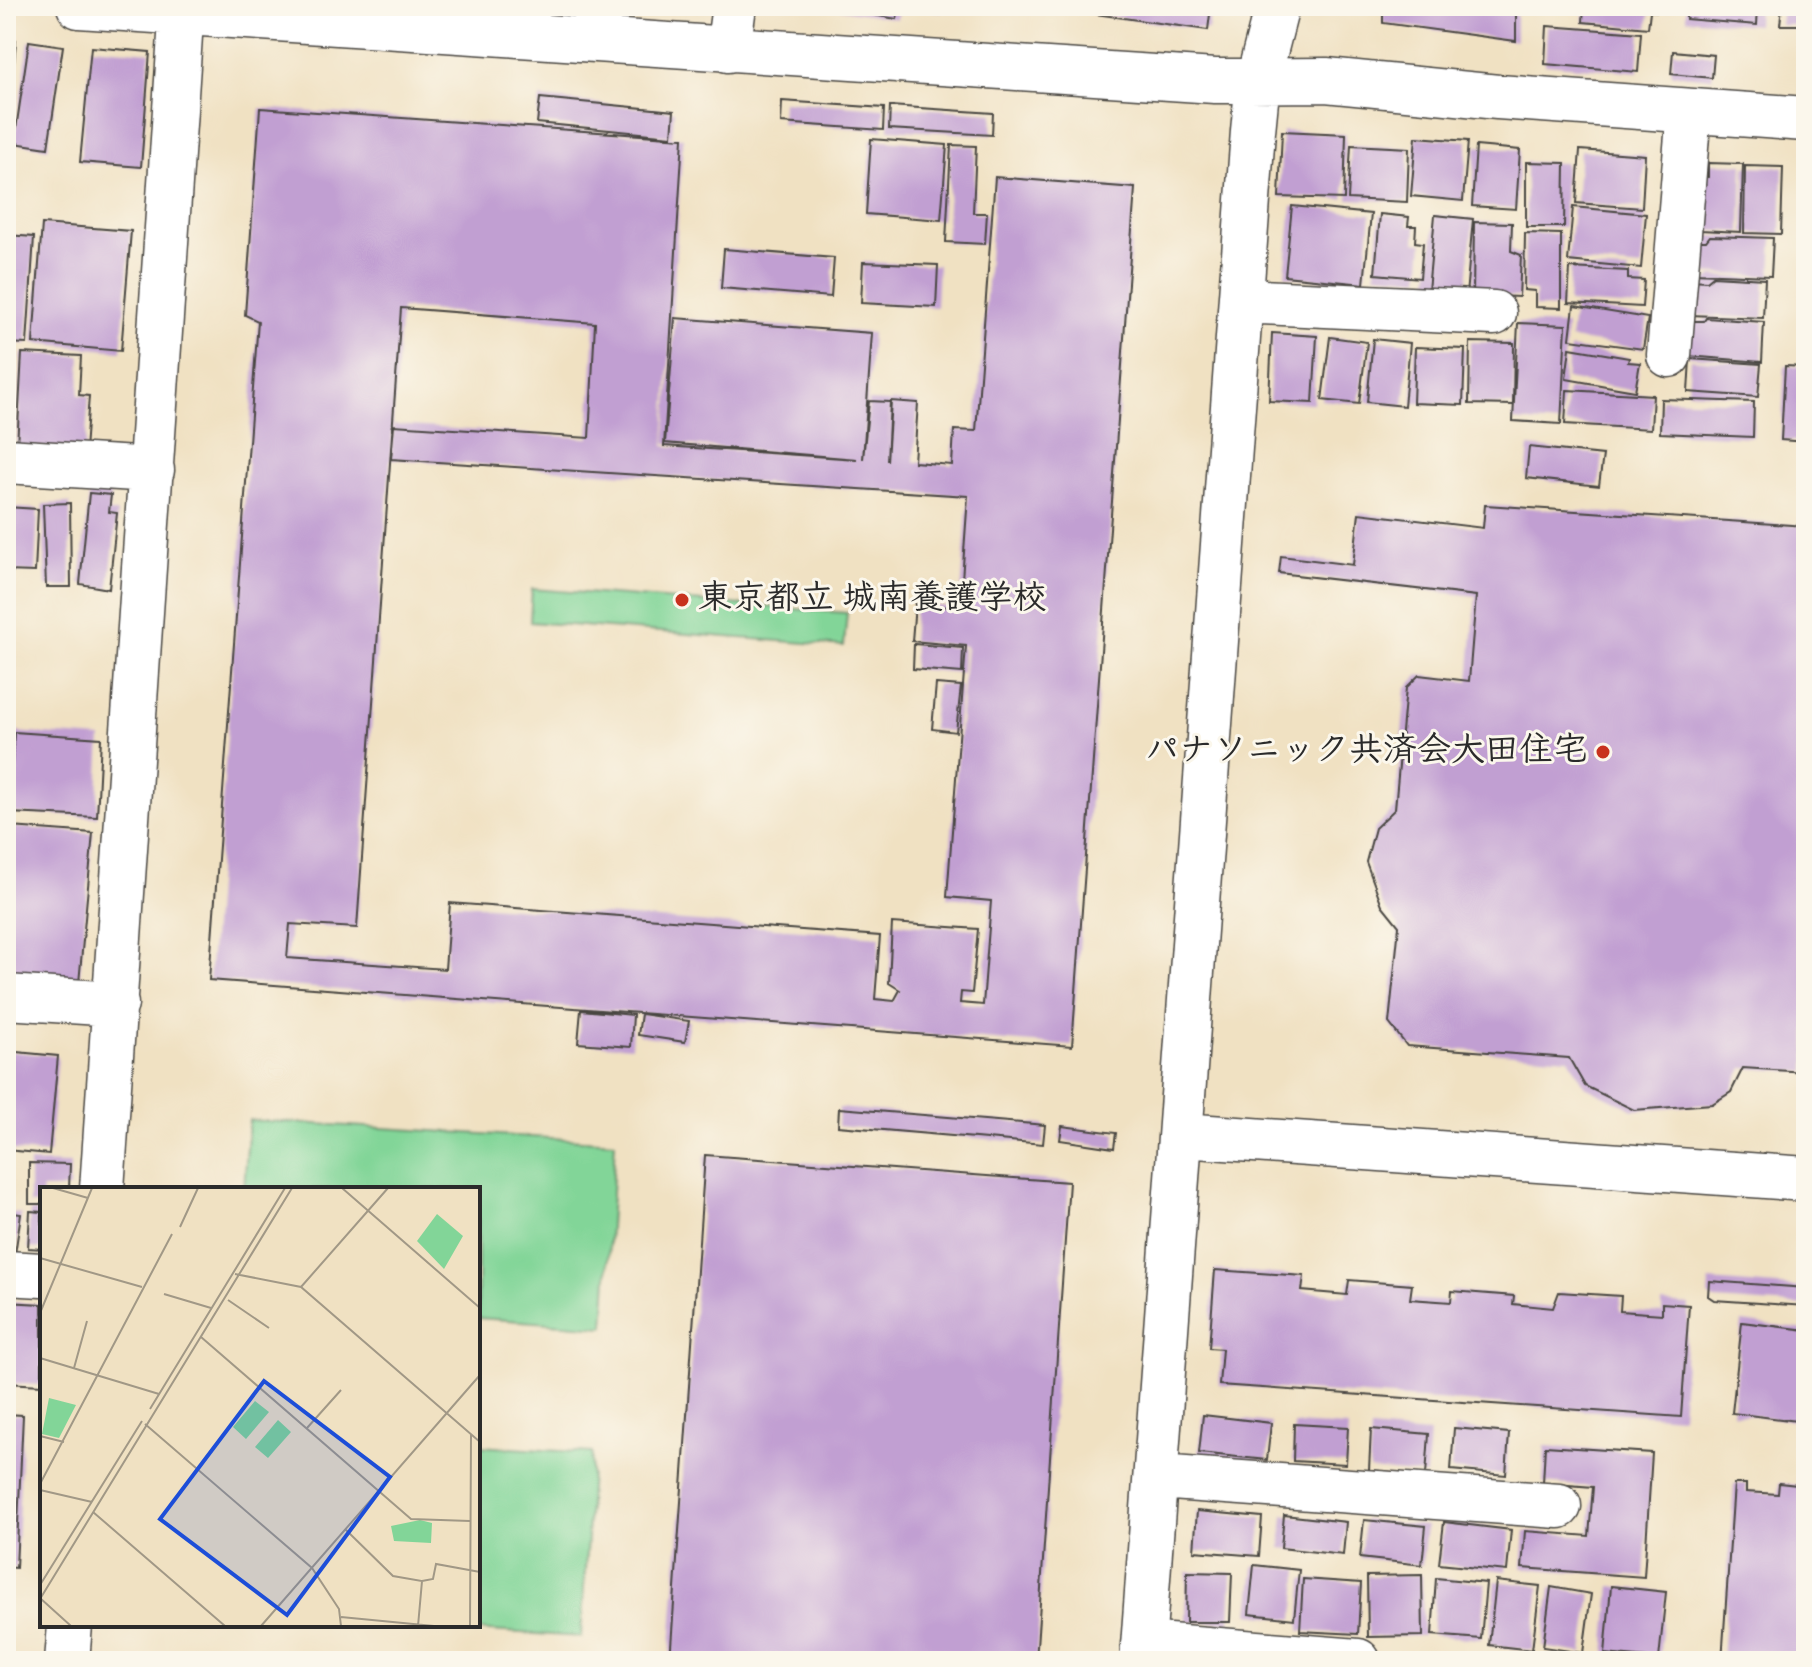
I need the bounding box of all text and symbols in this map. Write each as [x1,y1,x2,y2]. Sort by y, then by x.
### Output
place label: 東京都立 城南養護学校 [698,575,1047,625]
marker: 東京都立 城南養護学校 [673,591,691,609]
place label: パナソニック共済会大田住宅 [1145,727,1587,777]
marker: パナソニック共済会大田住宅 [1594,743,1612,761]
inset map [40,1187,480,1627]

